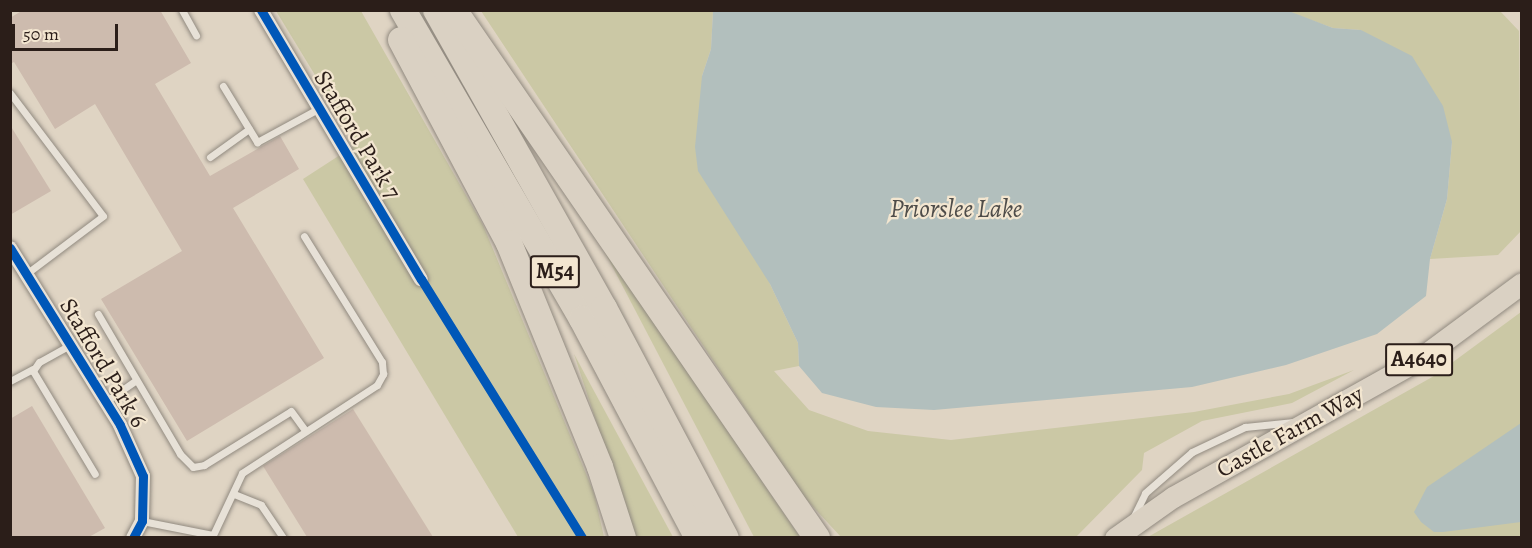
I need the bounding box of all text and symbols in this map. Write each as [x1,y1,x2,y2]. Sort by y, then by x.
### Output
scale bar [15,12,122,50]
text: 50 m [23,22,59,46]
street label: Stafford Park 7 [307,65,407,205]
water label: Priorslee Lake [890,193,1022,225]
road number: M54 [530,253,580,291]
street label: Stafford Park 6 [53,293,153,433]
road number: A4640 [1384,341,1454,379]
street label: Castle Farm Way [1212,380,1368,484]

